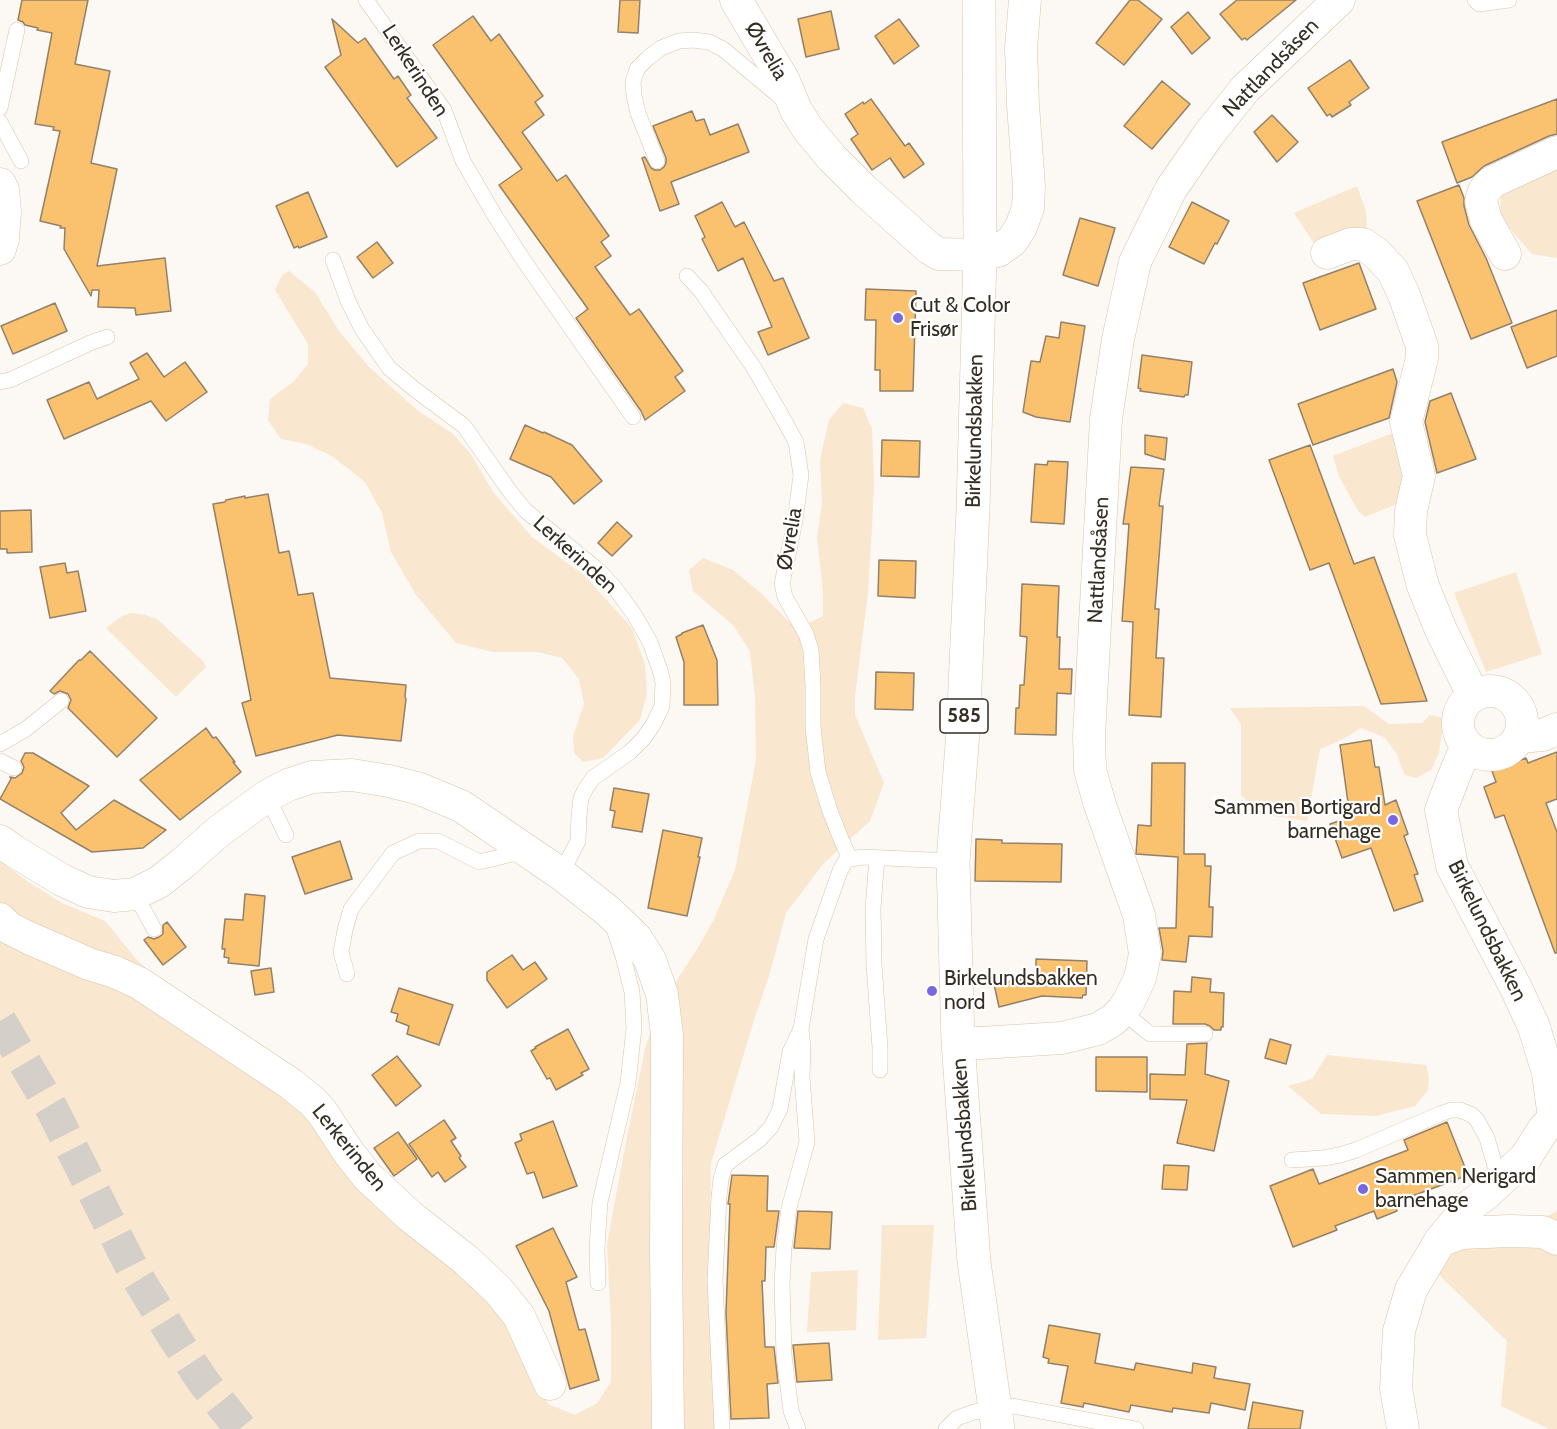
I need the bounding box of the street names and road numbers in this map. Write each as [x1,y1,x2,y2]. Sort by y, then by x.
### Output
street label: Nattlandsåsen [1218,14,1324,122]
street label: Øvrelia [739,17,793,85]
street label: Lerkerinden [376,20,454,122]
street label: Birkelundsbakken [961,354,989,508]
street label: Nattlandsåsen [1083,496,1115,624]
street label: Øvrelia [772,506,808,572]
street label: Lerkerinden [528,511,622,599]
road number: 585 [940,699,988,733]
street label: Birkelundsbakken [1442,856,1532,1006]
street label: Birkelundsbakken [947,1057,983,1213]
street label: Lerkerinden [306,1100,392,1196]

